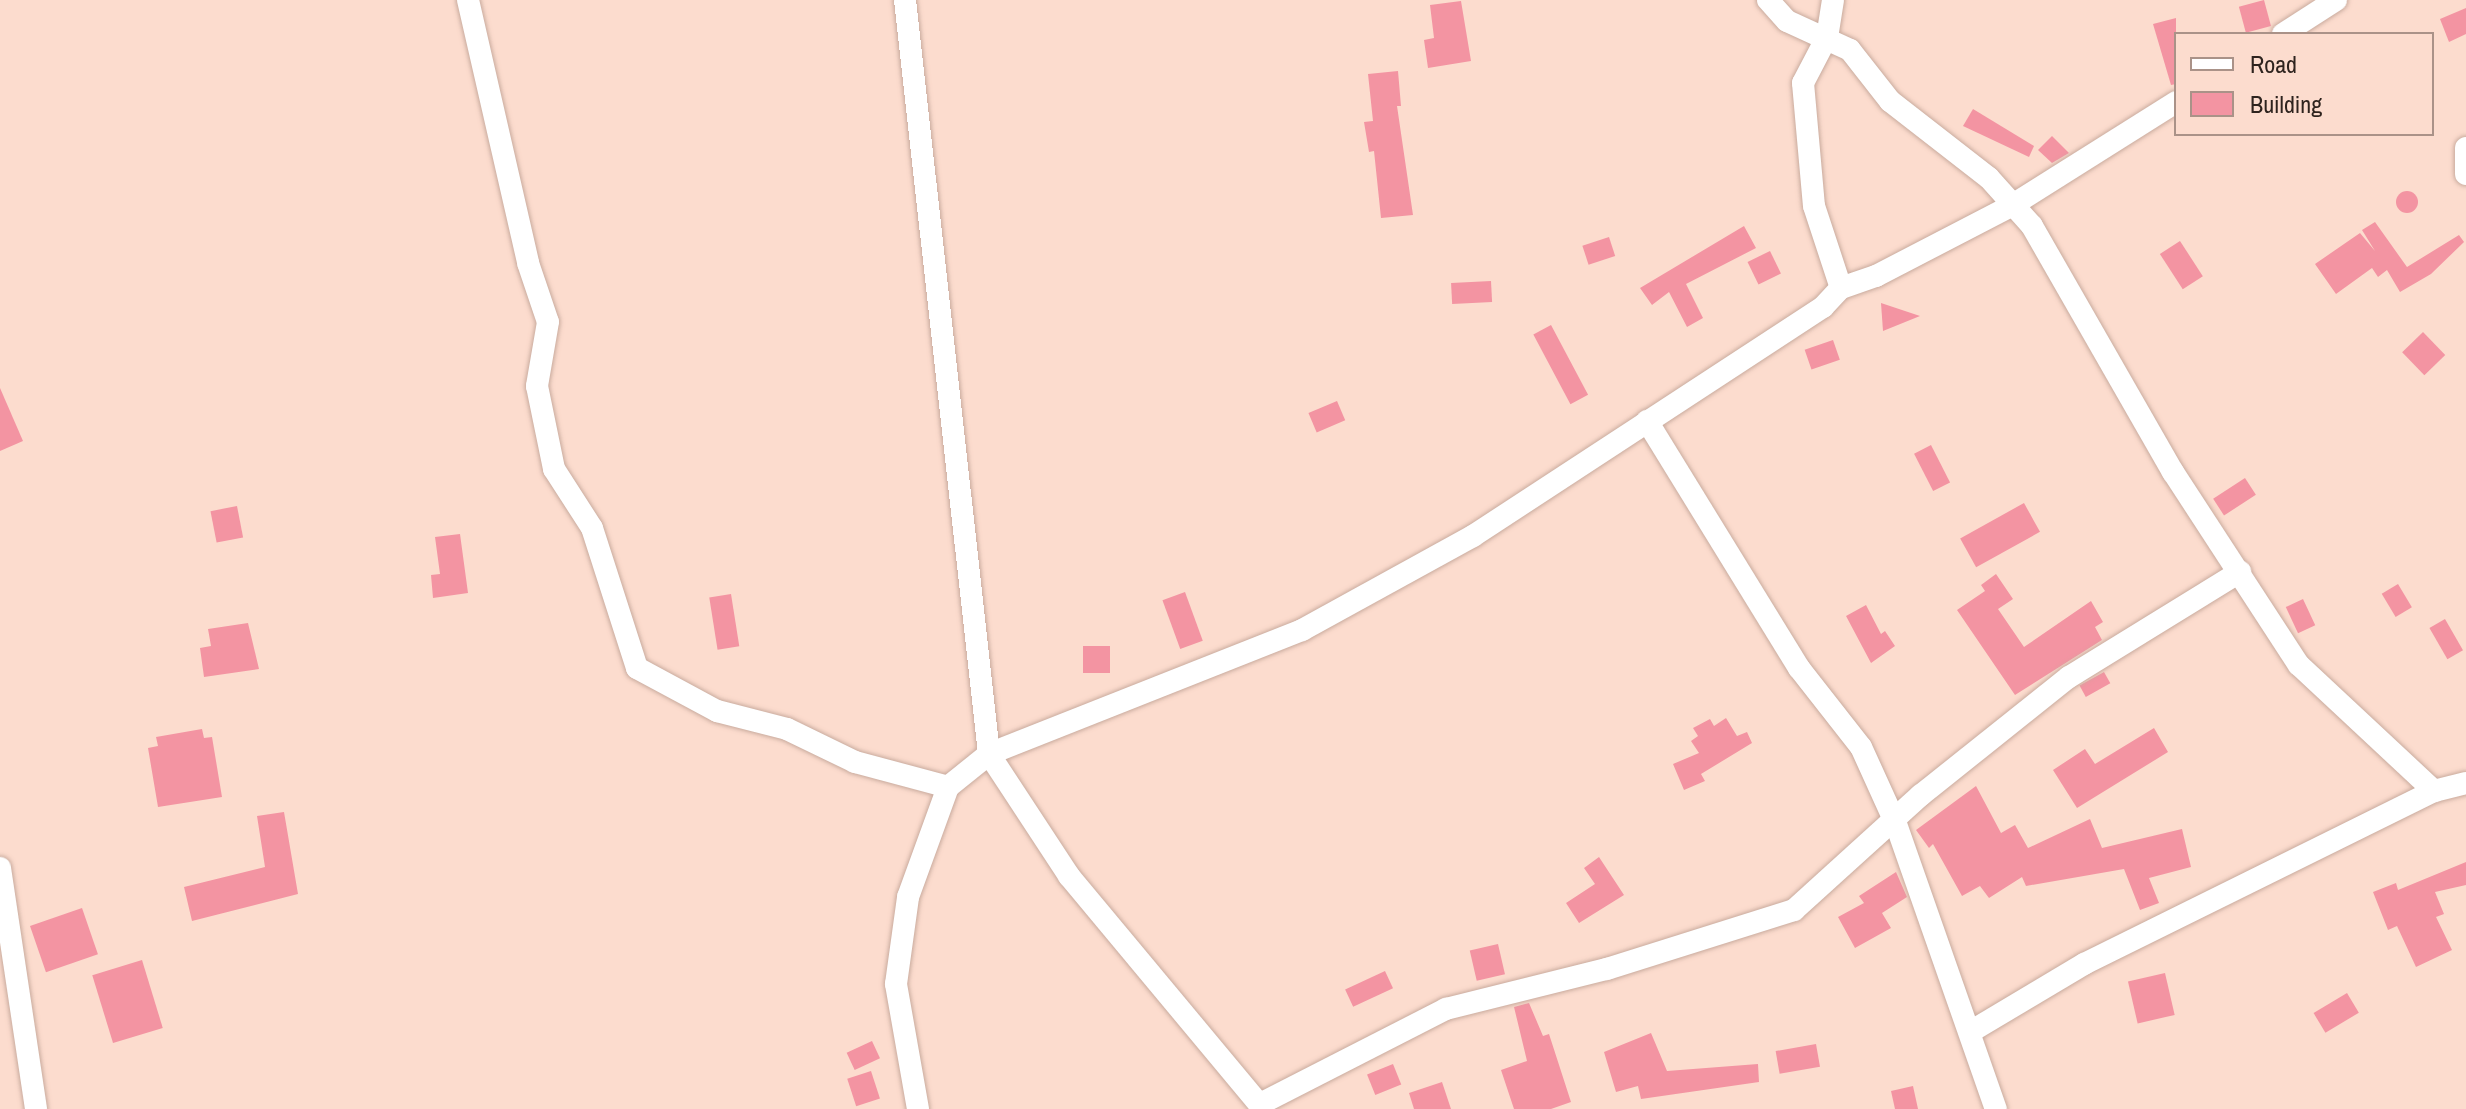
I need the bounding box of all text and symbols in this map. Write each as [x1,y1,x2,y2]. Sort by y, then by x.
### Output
legend [2174,32,2434,136]
text: Road [2250,48,2297,80]
text: Building [2250,88,2322,120]

